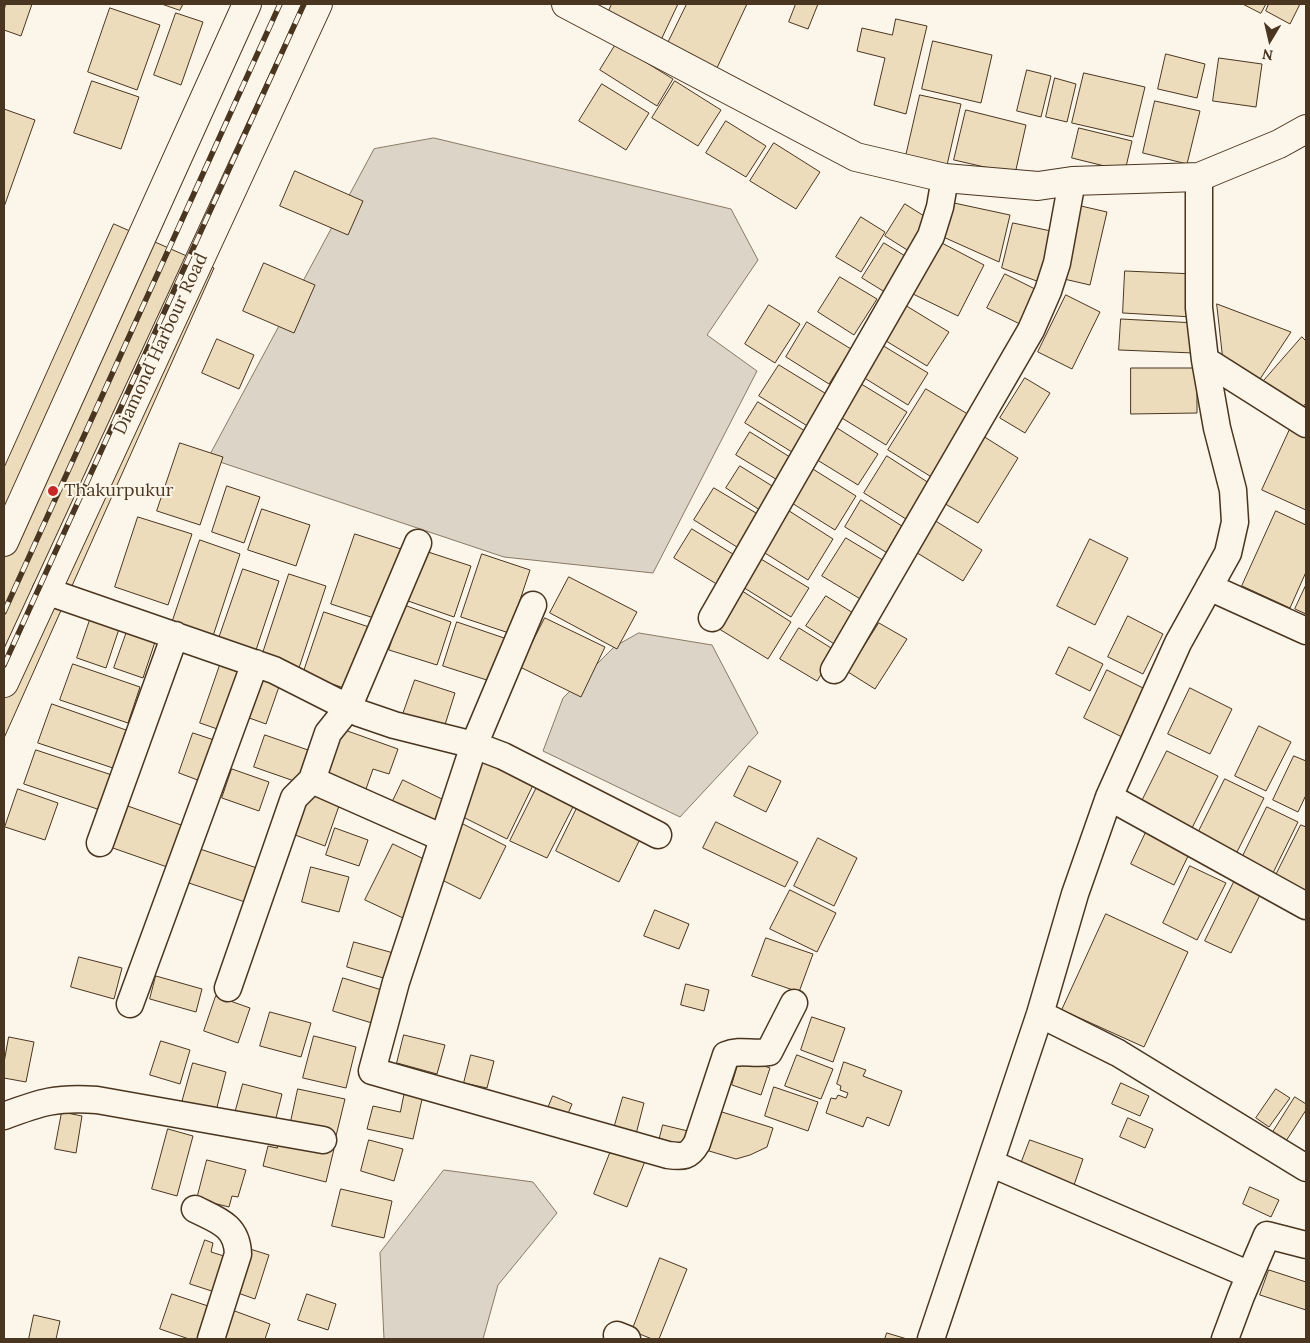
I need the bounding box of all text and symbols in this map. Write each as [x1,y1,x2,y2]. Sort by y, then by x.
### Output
north arrow [1245,15,1295,65]
text: N [1261,45,1274,65]
street label: Diamond Harbour Road [109,250,213,438]
place label: Thakurpukur [64,480,173,502]
marker: Thakurpukur [46,484,60,498]

